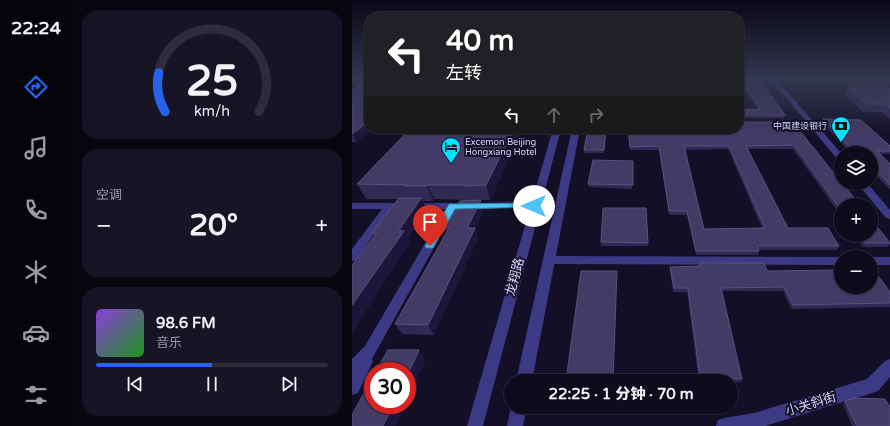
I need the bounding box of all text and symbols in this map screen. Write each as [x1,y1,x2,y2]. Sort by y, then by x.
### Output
text: 22:24 [11,17,61,39]
text: 40 m [446,24,514,58]
icon: left [380,28,432,80]
text: 25 [186,57,238,107]
text: 左转 [446,62,482,84]
icon: directions [22,73,50,101]
text: km/h [194,103,230,120]
icon: left [501,104,523,126]
icon: ahead [543,104,565,126]
icon: right [585,104,607,126]
bank icon: 中国建设银行 [830,115,852,143]
place label: 中国建设银行 [773,121,827,132]
icon: music [22,134,50,162]
hotel icon: Excemon Beijing Hongxiang Hotel [440,136,462,164]
place label: Excemon Beijing Hongxiang Hotel [465,137,537,158]
map controls [834,146,878,294]
button: layers [834,146,878,190]
position arrow [513,185,555,227]
text: 空调 [96,187,122,203]
icon: phone [22,196,50,224]
button: + [834,198,878,242]
pin [413,205,447,246]
text: 20° [189,207,238,244]
icon: arrive [419,211,441,233]
text: − [96,213,112,239]
text: + [316,213,328,239]
button: − [834,250,878,294]
street label: 龙翔路 [502,256,528,298]
icon: climate [22,258,50,286]
text: 98.6 FM [156,314,216,332]
icon: car [22,319,50,347]
text: 音乐 [156,335,182,351]
speed limit sign: 30 [364,362,416,414]
icon: previous [124,373,146,395]
icon: pause [201,373,223,395]
icon: next [278,373,300,395]
icon: filters [22,381,50,409]
text: 22:25 · 1 分钟 · 70 m [549,385,693,403]
street label: 小关斜街 [784,389,838,419]

